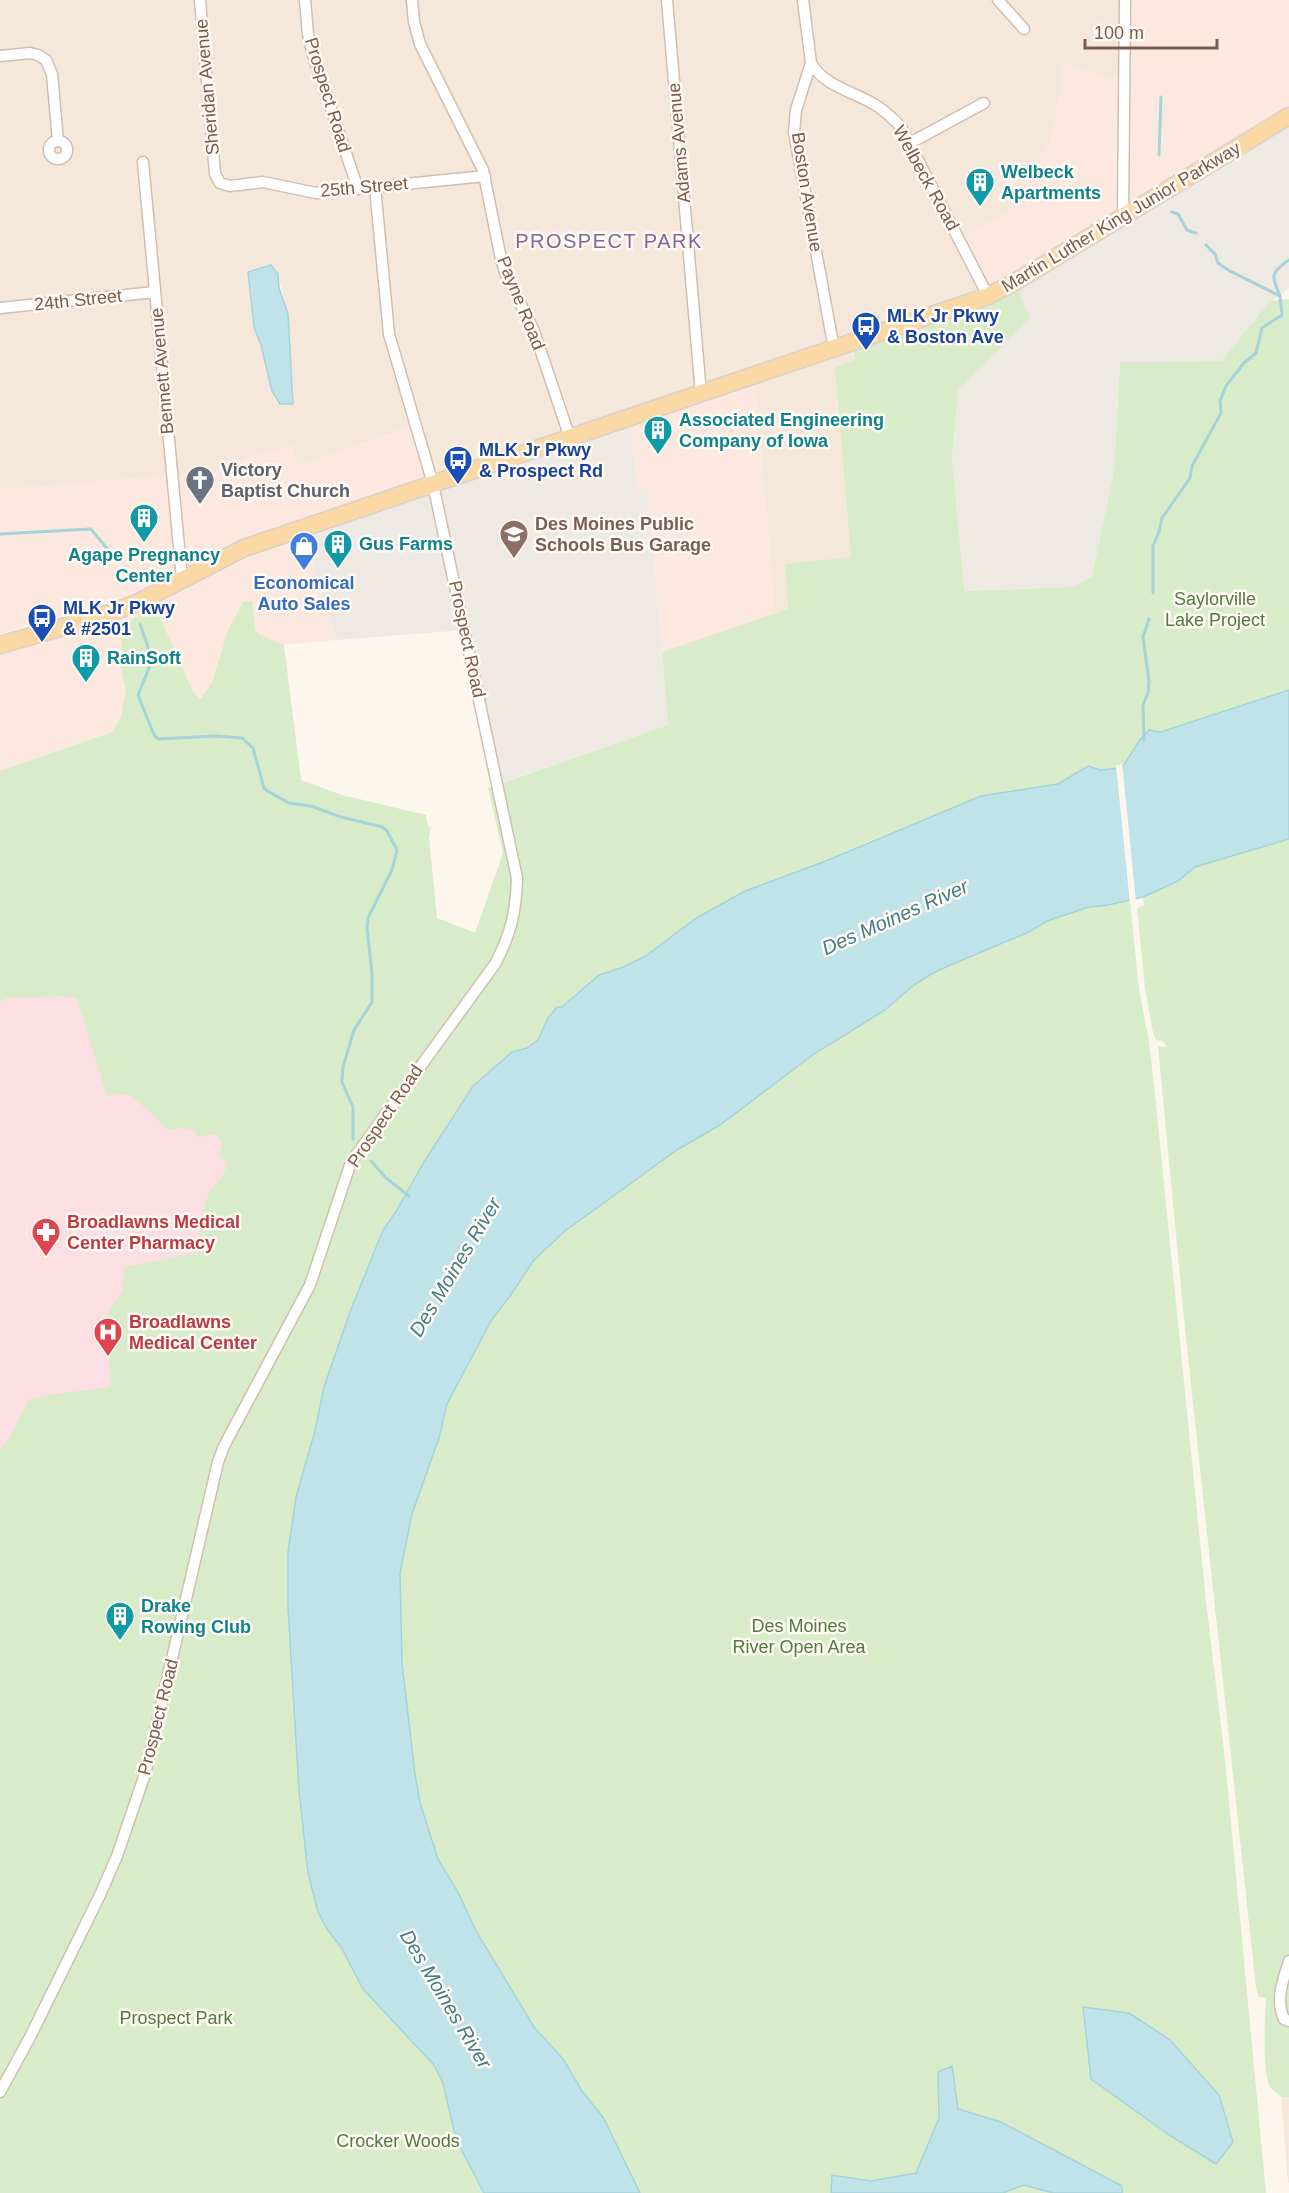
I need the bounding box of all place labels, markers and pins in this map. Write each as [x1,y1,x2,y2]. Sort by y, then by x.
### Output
place label: Welbeck Apartments [1001,162,1101,203]
building icon: Welbeck Apartments [964,166,996,208]
place label: MLK Jr Pkwy & Boston Ave [887,306,1004,347]
bus stop icon: MLK Jr Pkwy & Boston Ave [850,310,882,352]
place label: Associated Engineering Company of Iowa [679,410,884,451]
building icon: Associated Engineering Company of Iowa [642,414,674,456]
place label: MLK Jr Pkwy & Prospect Rd [479,440,603,481]
bus stop icon: MLK Jr Pkwy & Prospect Rd [442,444,474,486]
place label: Victory Baptist Church [221,460,350,501]
church icon: Victory Baptist Church [184,464,216,506]
building icon: Agape Pregnancy Center [128,502,160,544]
place label: Des Moines Public Schools Bus Garage [535,514,711,555]
school or university icon: Des Moines Public Schools Bus Garage [498,518,530,560]
building icon: Gus Farms [322,528,354,570]
shop icon: Economical Auto Sales [288,530,320,572]
place label: Gus Farms [359,534,453,554]
place label: Agape Pregnancy Center [68,545,220,586]
place label: Economical Auto Sales [253,573,355,614]
place label: MLK Jr Pkwy & #2501 [63,598,175,639]
bus stop icon: MLK Jr Pkwy & #2501 [26,602,58,644]
building icon: RainSoft [70,642,102,684]
place label: RainSoft [107,648,181,668]
place label: Broadlawns Medical Center Pharmacy [67,1212,240,1253]
pharmacy icon: Broadlawns Medical Center Pharmacy [30,1216,62,1258]
place label: Broadlawns Medical Center [129,1312,257,1353]
hospital icon: Broadlawns Medical Center [92,1316,124,1358]
place label: Drake Rowing Club [141,1596,251,1637]
building icon: Drake Rowing Club [104,1600,136,1642]

